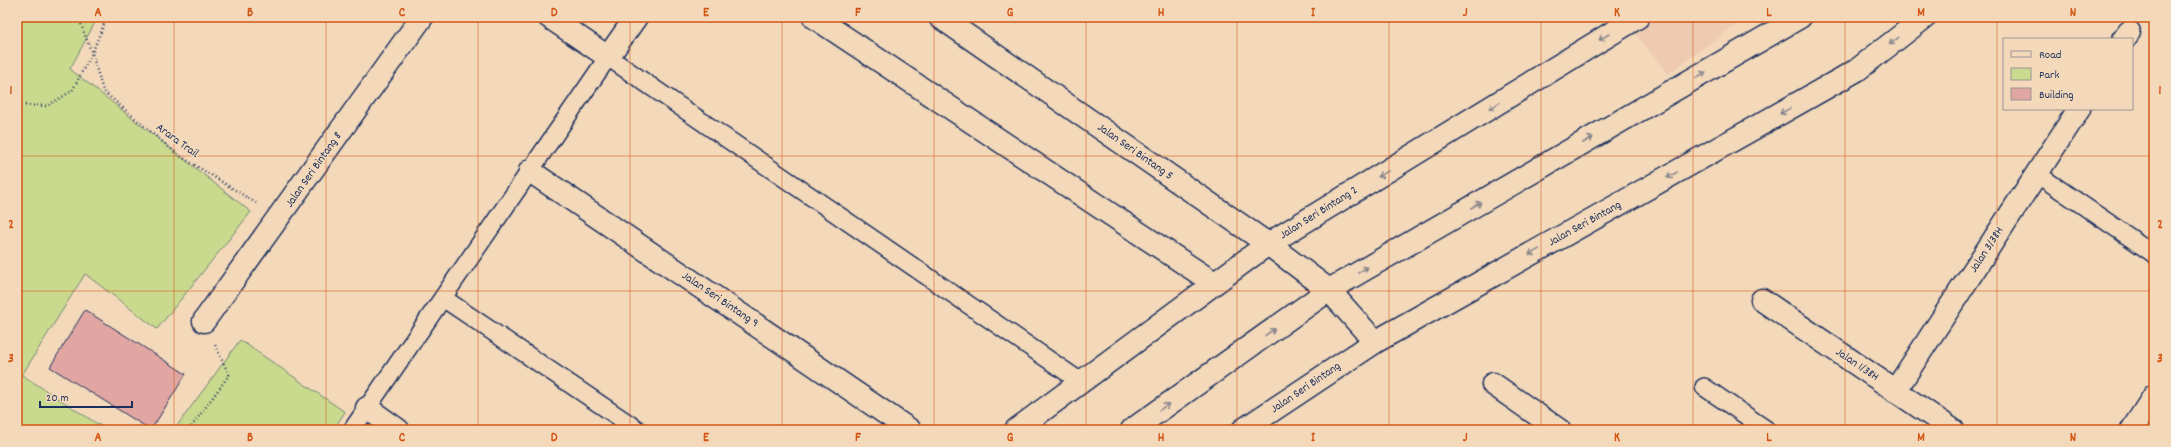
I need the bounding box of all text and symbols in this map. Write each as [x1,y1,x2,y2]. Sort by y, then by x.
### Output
text: A [94,4,102,23]
text: B [247,4,253,23]
text: C [399,4,406,23]
text: D [551,4,558,23]
text: E [703,4,710,23]
text: F [855,4,861,23]
text: G [1007,4,1014,23]
text: H [1158,4,1165,23]
text: I [1311,4,1316,23]
text: J [1463,4,1468,23]
text: K [1614,4,1620,23]
text: L [1766,4,1772,23]
text: M [1917,4,1925,23]
text: N [2070,4,2076,23]
one-way arrow [1598,34,1610,42]
one-way arrow [1889,37,1900,45]
legend [2003,38,2133,110]
text: Road [2039,47,2061,64]
text: Park [2039,67,2060,84]
one-way arrow [1695,71,1707,79]
text: 1 [10,82,13,101]
text: 1 [2159,82,2162,101]
text: Building [2039,87,2074,104]
one-way arrow [1488,102,1500,110]
one-way arrow [1779,107,1791,115]
street label: Jalan Seri Bintang 5 [1094,119,1176,185]
street label: Arara Trail [152,120,202,162]
street label: Jalan Seri Bintang 8 [282,129,346,211]
one-way arrow [1582,136,1594,144]
one-way arrow [1377,170,1389,178]
one-way arrow [1666,171,1678,179]
street label: Jalan Seri Bintang 2 [1277,182,1361,244]
street label: Jalan Seri Bintang [1545,197,1625,251]
one-way arrow [1469,201,1481,209]
text: 2 [8,216,14,235]
text: 2 [2157,216,2163,235]
street label: Jalan 3/38H [1966,224,2008,276]
one-way arrow [1528,249,1540,257]
one-way arrow [1357,266,1369,274]
street label: Jalan Seri Bintang 9 [678,268,762,332]
one-way arrow [1264,328,1275,336]
street label: Jalan 1/38H [1832,344,1882,386]
text: 3 [8,350,14,369]
text: 3 [2157,350,2163,369]
street label: Jalan Seri Bintang [1268,358,1344,418]
scale bar [40,383,132,409]
text: 20 m [46,390,69,407]
one-way arrow [1158,403,1169,411]
text: A [94,429,102,447]
text: B [247,429,253,447]
text: C [399,429,406,447]
text: D [551,429,558,447]
text: E [703,429,710,447]
text: F [855,429,861,447]
text: G [1007,429,1014,447]
text: H [1158,429,1165,447]
text: I [1311,429,1316,447]
text: J [1463,429,1468,447]
text: K [1614,429,1620,447]
text: L [1766,429,1772,447]
text: M [1917,429,1925,447]
text: N [2070,429,2076,447]

